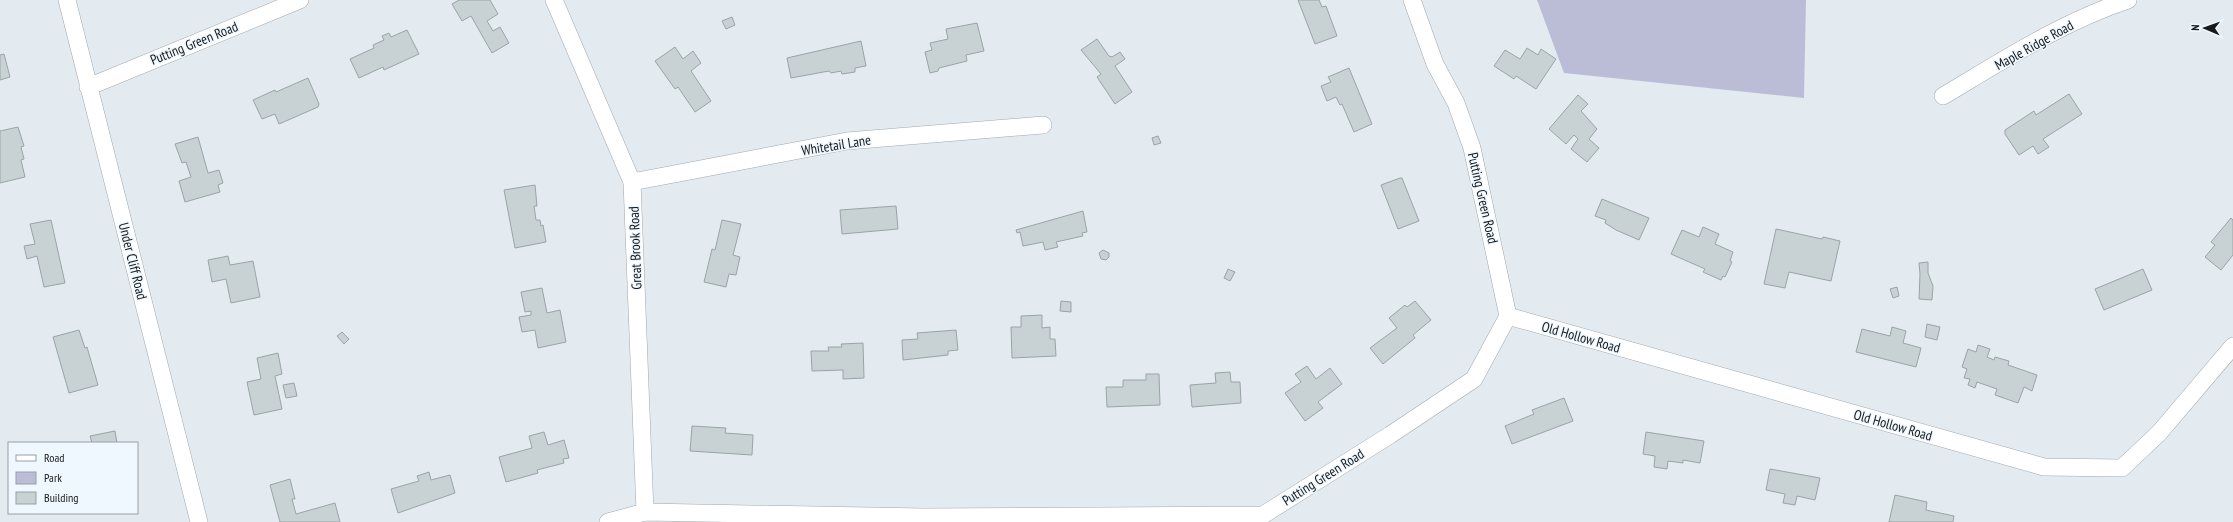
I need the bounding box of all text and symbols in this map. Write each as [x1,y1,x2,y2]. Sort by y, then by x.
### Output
north arrow [2185,8,2225,48]
street label: Maple Ridge Road [1992,16,2076,74]
street label: Putting Green Road [147,17,241,69]
text: N [2188,24,2202,31]
street label: Whitetail Lane [800,131,872,159]
street label: Putting Green Road [1464,151,1502,245]
street label: Great Brook Road [625,206,645,290]
street label: Under Cliff Road [115,221,151,301]
street label: Old Hollow Road [1540,317,1622,357]
street label: Old Hollow Road [1852,405,1934,445]
legend [8,442,138,514]
street label: Putting Green Road [1279,445,1367,509]
text: Road [44,450,64,465]
text: Park [44,470,62,485]
text: Building [44,490,79,505]

